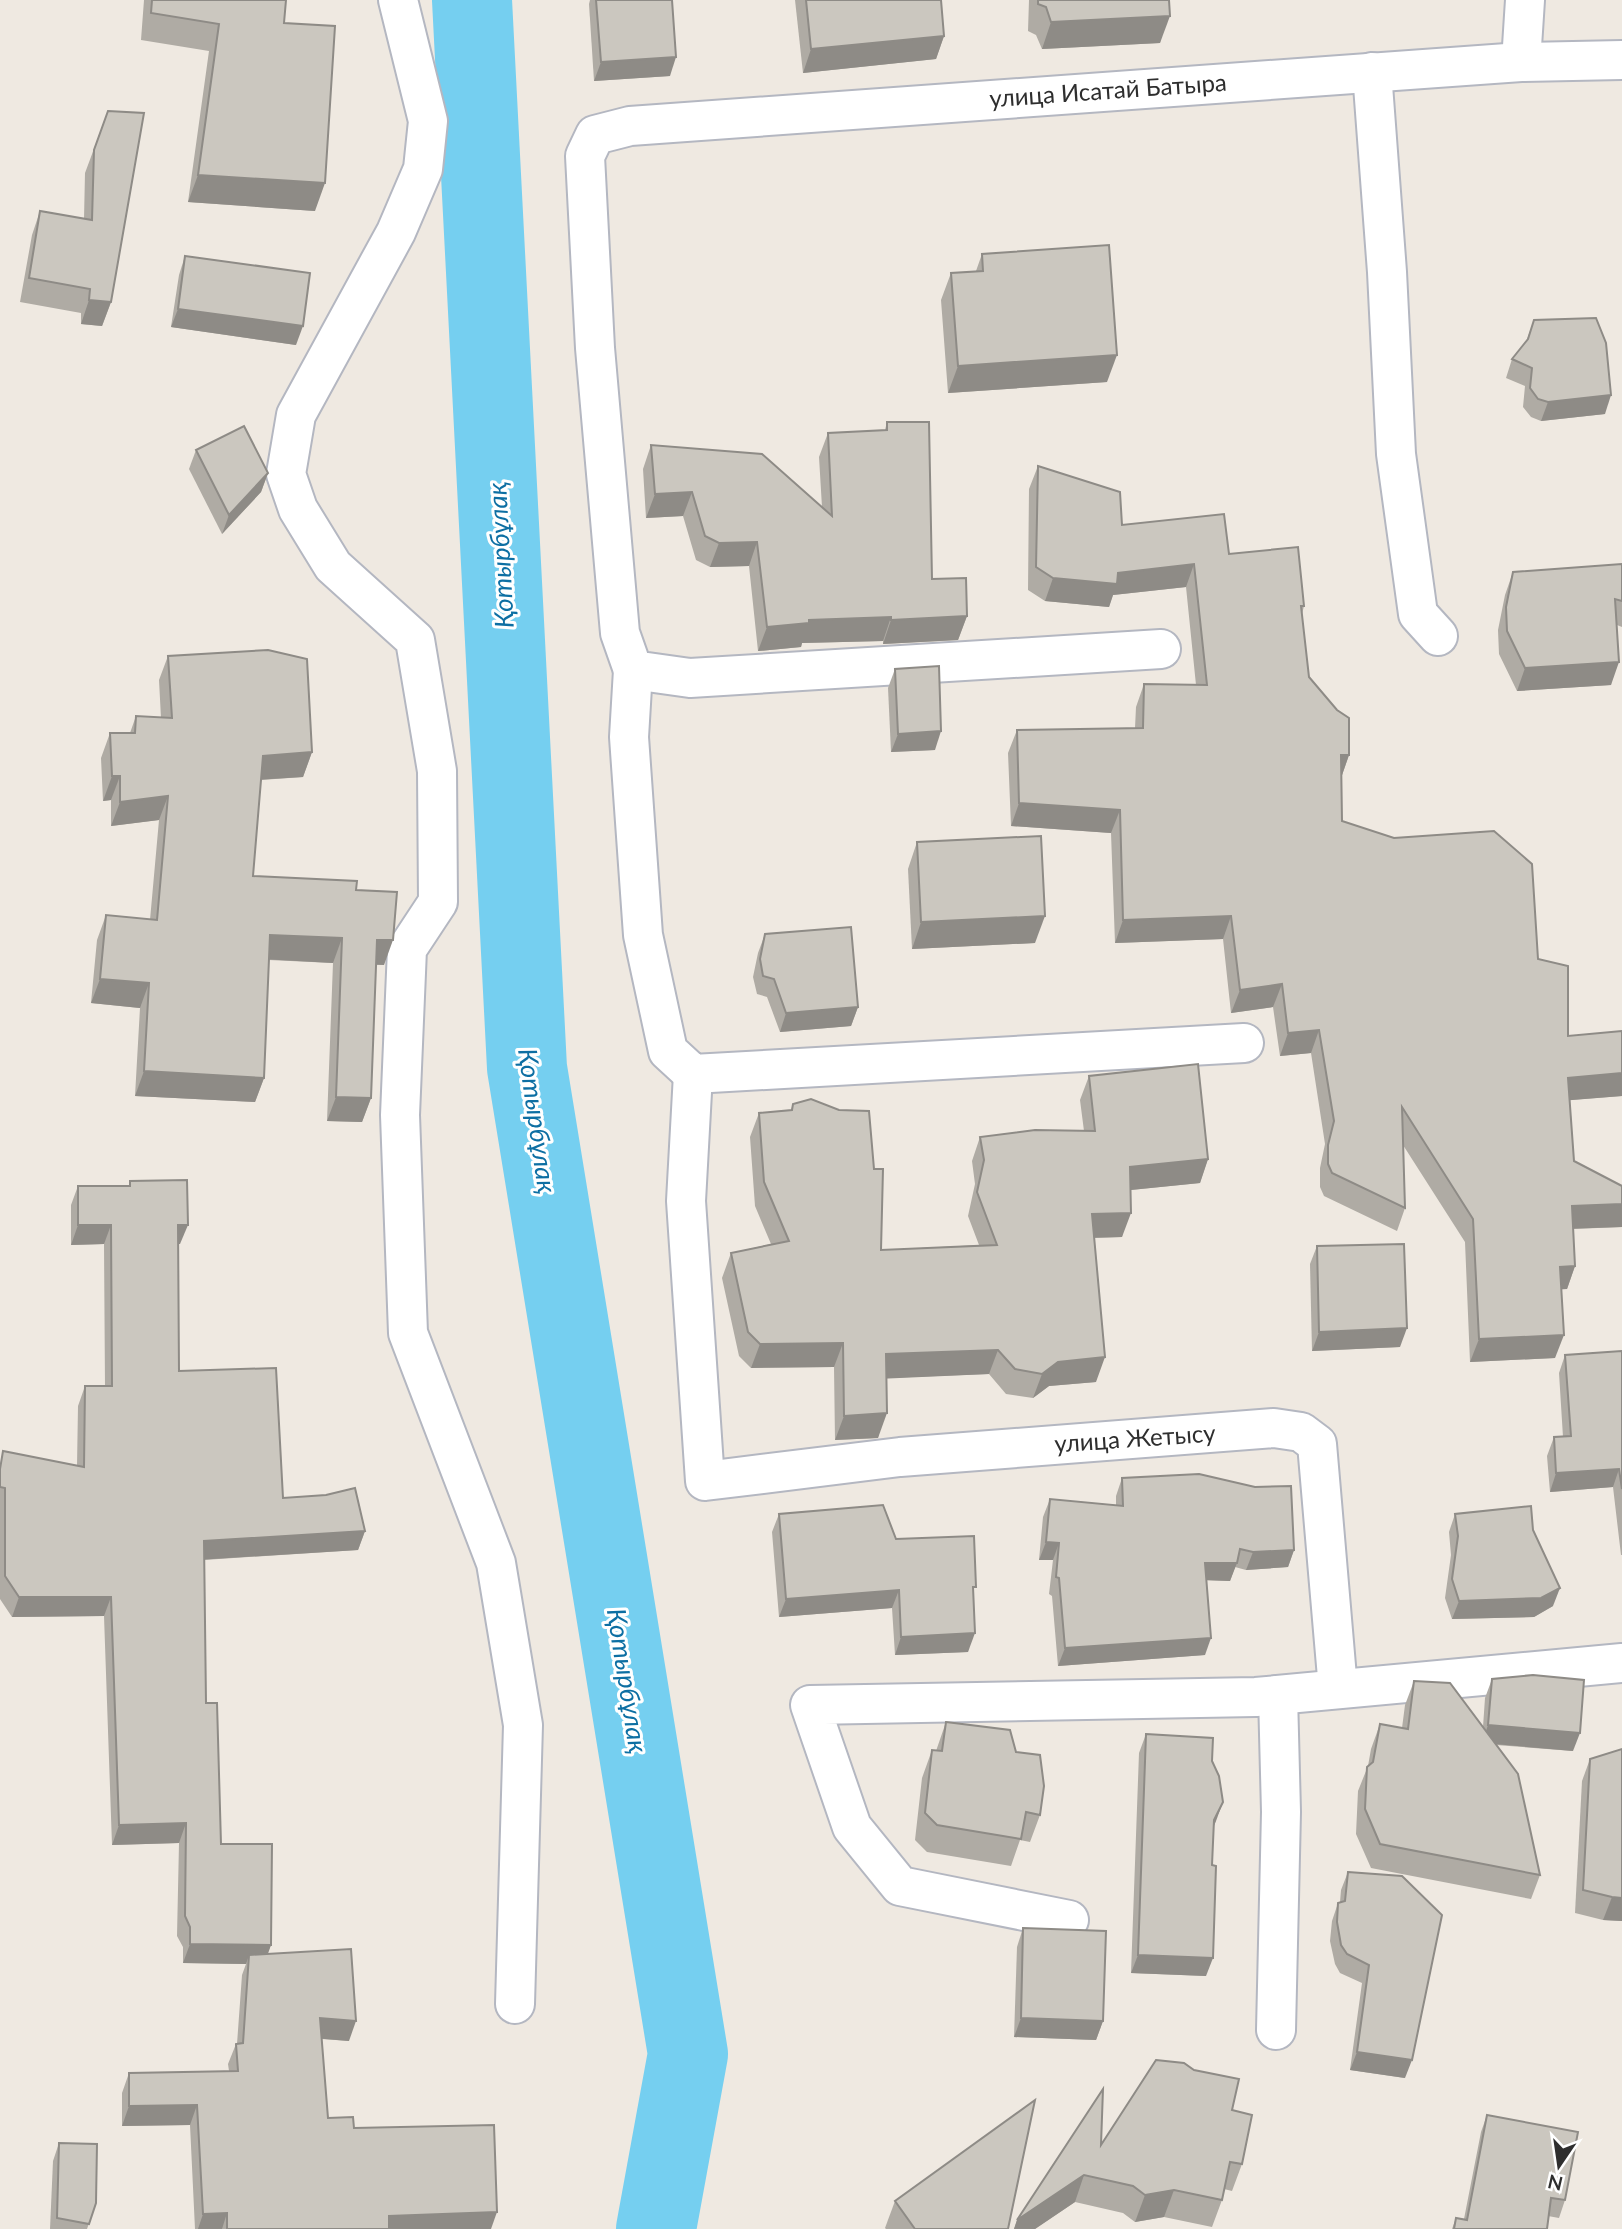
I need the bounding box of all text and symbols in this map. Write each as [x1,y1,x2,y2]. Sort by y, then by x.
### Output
street label: улица Исатай Батыра [988,67,1228,112]
water label: Қотырбұлақ [480,481,520,629]
water label: Қотырбұлақ [512,1046,564,1196]
street label: улица Жетысу [1053,1417,1217,1458]
water label: Қотырбұлақ [601,1606,655,1756]
north arrow [1524,2131,1594,2201]
text: N [1545,2170,1565,2196]

